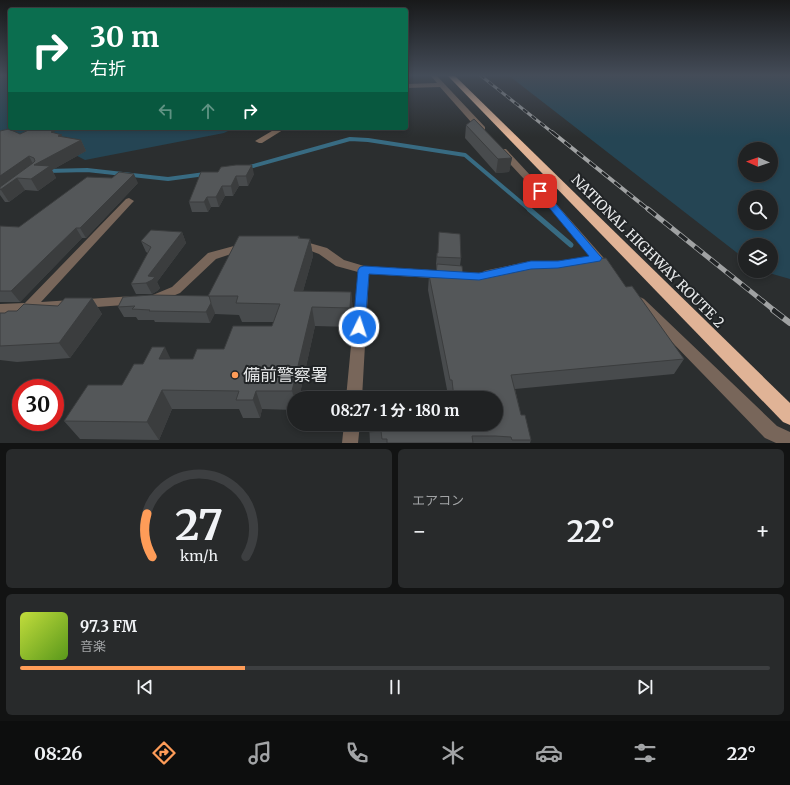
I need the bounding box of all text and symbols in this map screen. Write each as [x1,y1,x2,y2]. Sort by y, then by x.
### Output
text: 30 m [90,19,159,55]
icon: right [24,24,76,76]
text: 右折 [90,57,126,80]
icon: left [155,100,177,122]
icon: ahead [197,100,219,122]
icon: right [239,100,261,122]
north arrow [738,142,778,182]
map controls [738,142,778,278]
street label: NATIONAL HIGHWAY ROUTE 2 [568,171,728,331]
pin [523,174,557,208]
icon: arrive [529,180,551,202]
button: search [738,190,778,230]
button: layers [738,238,778,278]
position arrow [338,306,380,348]
place label: 備前警察署 [243,364,328,386]
marker: 備前警察署 [230,370,240,380]
speed limit sign: 30 [12,379,64,431]
text: 08:27 · 1 分 · 180 m [331,401,459,420]
text: エアコン [412,492,464,509]
text: 27 [175,498,223,550]
text: 22° [567,512,615,550]
text: − [412,517,427,545]
text: + [755,517,770,545]
text: km/h [180,546,218,564]
text: 97.3 FM [80,617,137,636]
text: 音楽 [80,638,106,655]
icon: previous [134,676,156,698]
icon: pause [384,676,406,698]
icon: next [634,676,656,698]
icon: directions [150,739,178,767]
icon: music [246,739,274,767]
icon: phone [343,739,371,767]
icon: climate [439,739,467,767]
icon: car [535,739,563,767]
icon: filters [631,739,659,767]
text: 08:26 [34,742,82,765]
text: 22° [727,742,756,765]

